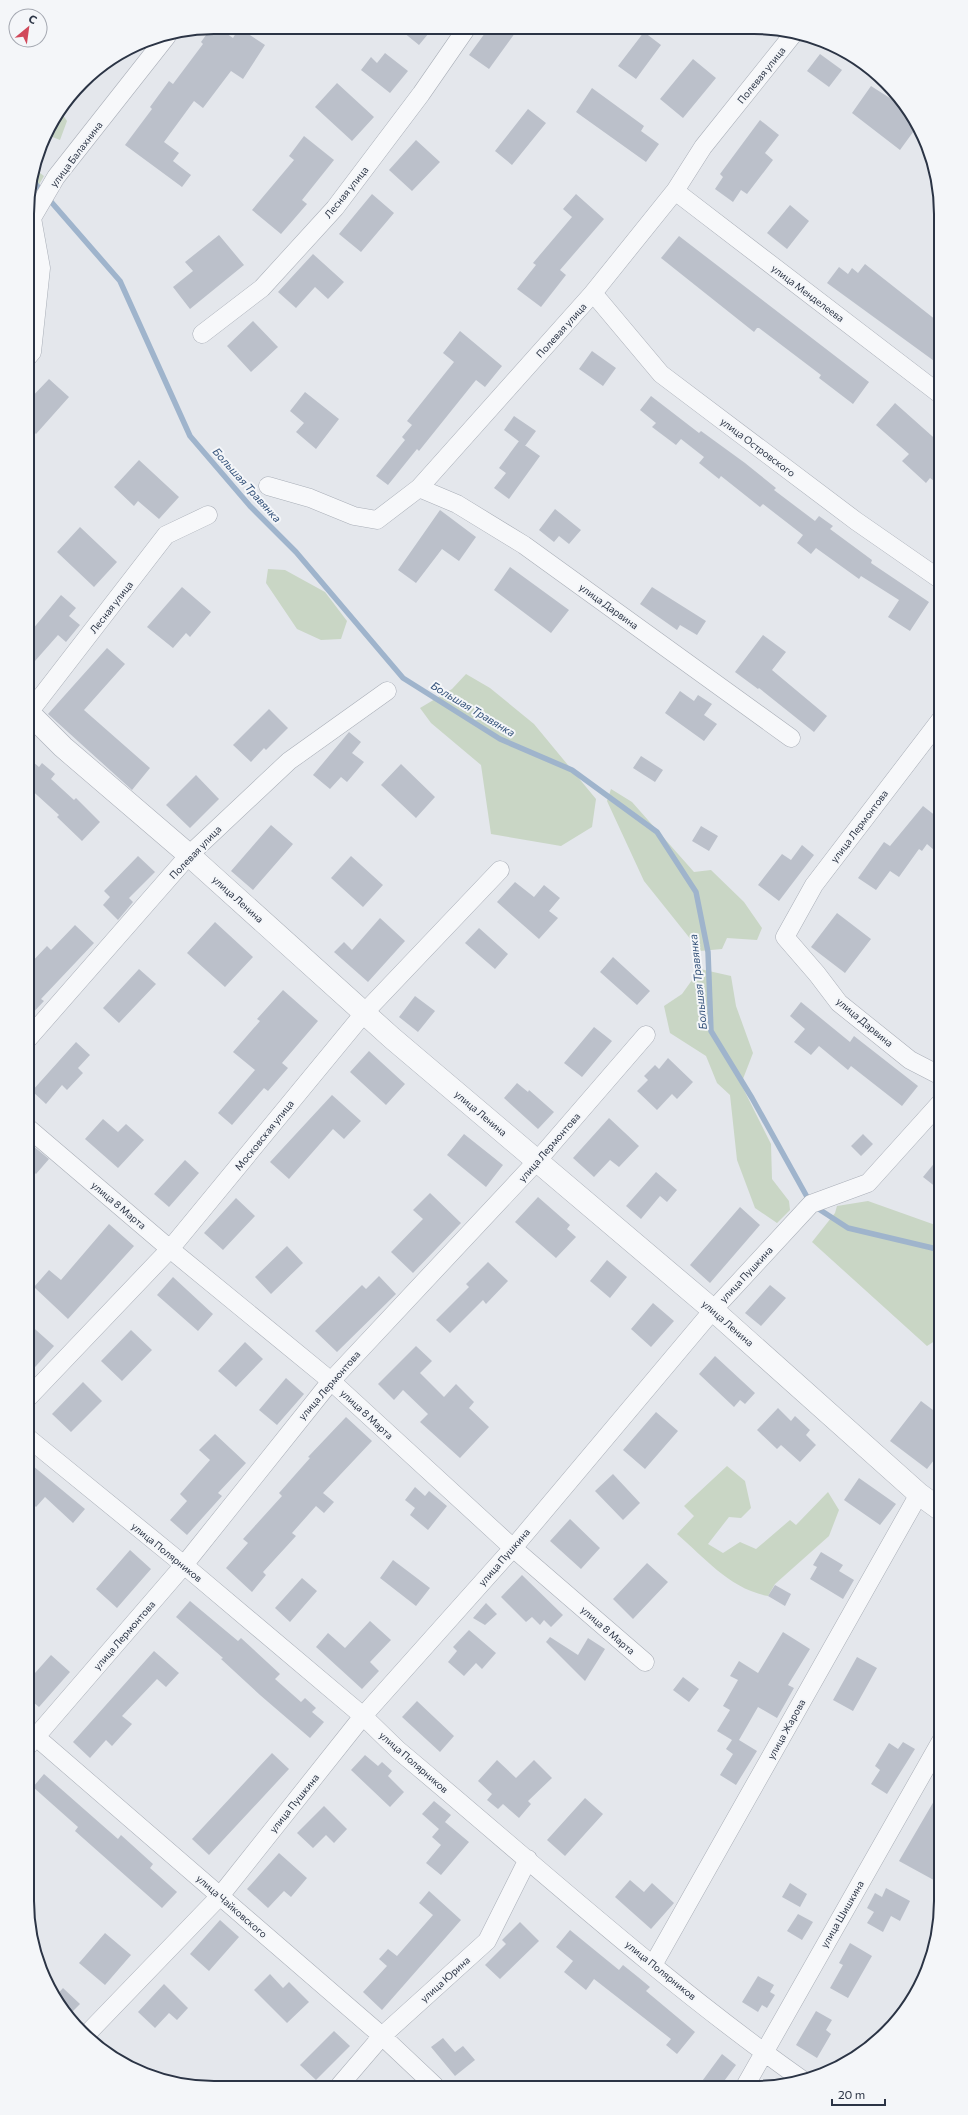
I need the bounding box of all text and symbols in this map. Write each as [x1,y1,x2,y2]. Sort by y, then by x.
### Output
north arrow [8,8,48,48]
text: С [27,11,40,27]
street label: Полевая улица [734,44,788,106]
street label: улица Балахнина [47,119,105,189]
street label: Лесная улица [321,164,371,220]
street label: улица Менделеева [769,262,847,324]
street label: Полевая улица [533,300,589,360]
street label: улица Островского [718,415,798,479]
water label: Большая Травянка [210,445,284,525]
street label: Лесная улица [87,578,135,636]
street label: улица Дарвина [577,581,641,631]
water label: Большая Травянка [429,678,518,739]
street label: улица Лермонтова [828,787,890,865]
street label: Полевая улица [167,823,223,881]
street label: улица Ленина [210,873,266,925]
water label: Большая Травянка [686,933,709,1030]
street label: улица Дарвина [834,995,896,1049]
street label: улица Ленина [452,1088,510,1138]
street label: Московская улица [232,1097,296,1173]
street label: улица Лермонтова [516,1110,582,1184]
street label: улица 8 Марта [89,1179,149,1231]
street label: улица Пушкина [717,1244,775,1304]
street label: улица Ленина [700,1297,756,1349]
street label: улица Лермонтова [296,1348,362,1422]
street label: улица 8 Марта [338,1387,396,1441]
street label: улица Полярников [129,1520,205,1584]
street label: улица Пушкина [476,1526,532,1588]
street label: улица Лермонтова [91,1598,157,1672]
street label: улица 8 Марта [579,1603,637,1657]
street label: улица Жарова [764,1697,808,1761]
street label: улица Полярников [377,1729,451,1795]
street label: улица Пушкина [267,1771,321,1835]
street label: улица Чайковского [194,1872,270,1940]
street label: улица Шишкина [818,1878,866,1950]
street label: улица Полярников [623,1938,699,2002]
street label: улица Юрина [418,1954,472,2004]
scale bar [832,2081,885,2107]
text: 20 m [838,2087,865,2101]

